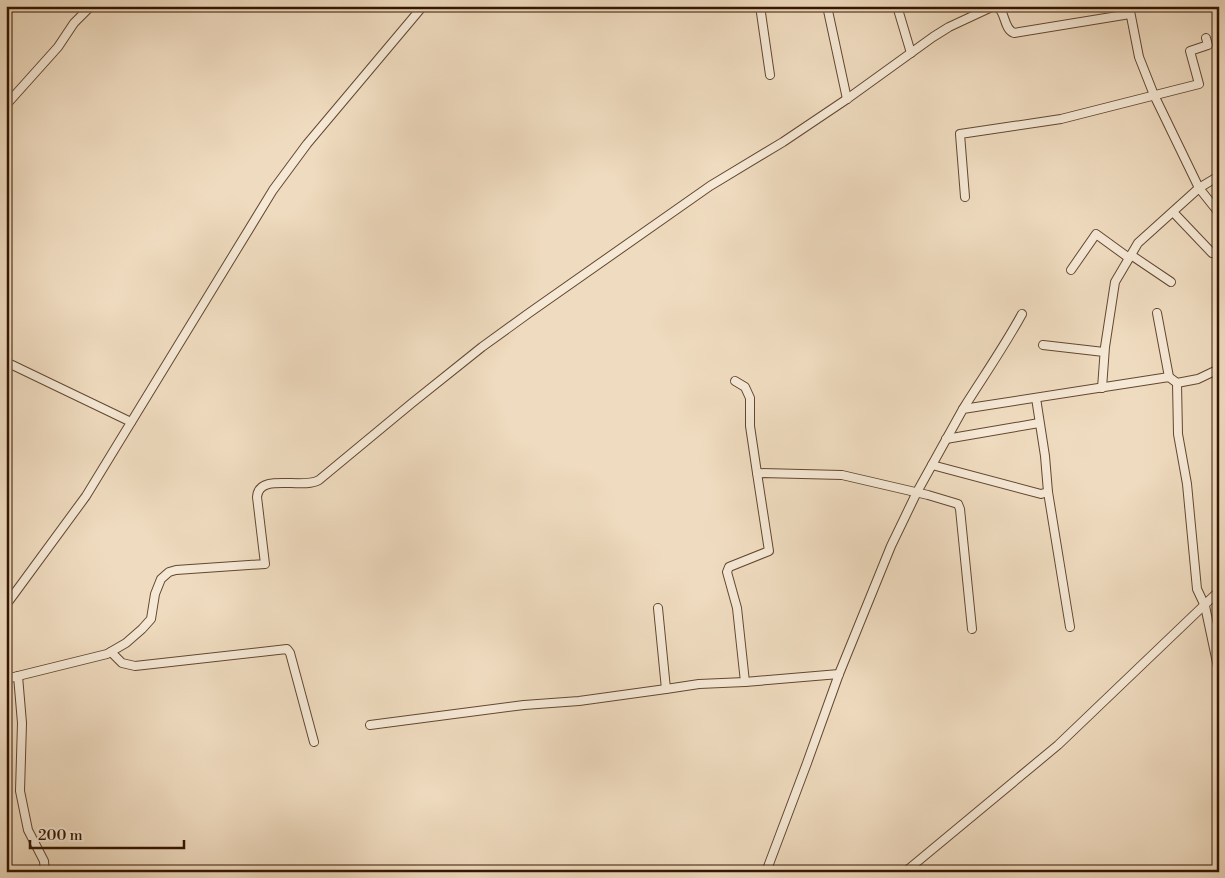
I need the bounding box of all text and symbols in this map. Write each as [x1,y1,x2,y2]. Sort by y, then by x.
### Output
scale bar [30,818,184,850]
text: 200 m [38,826,83,845]

